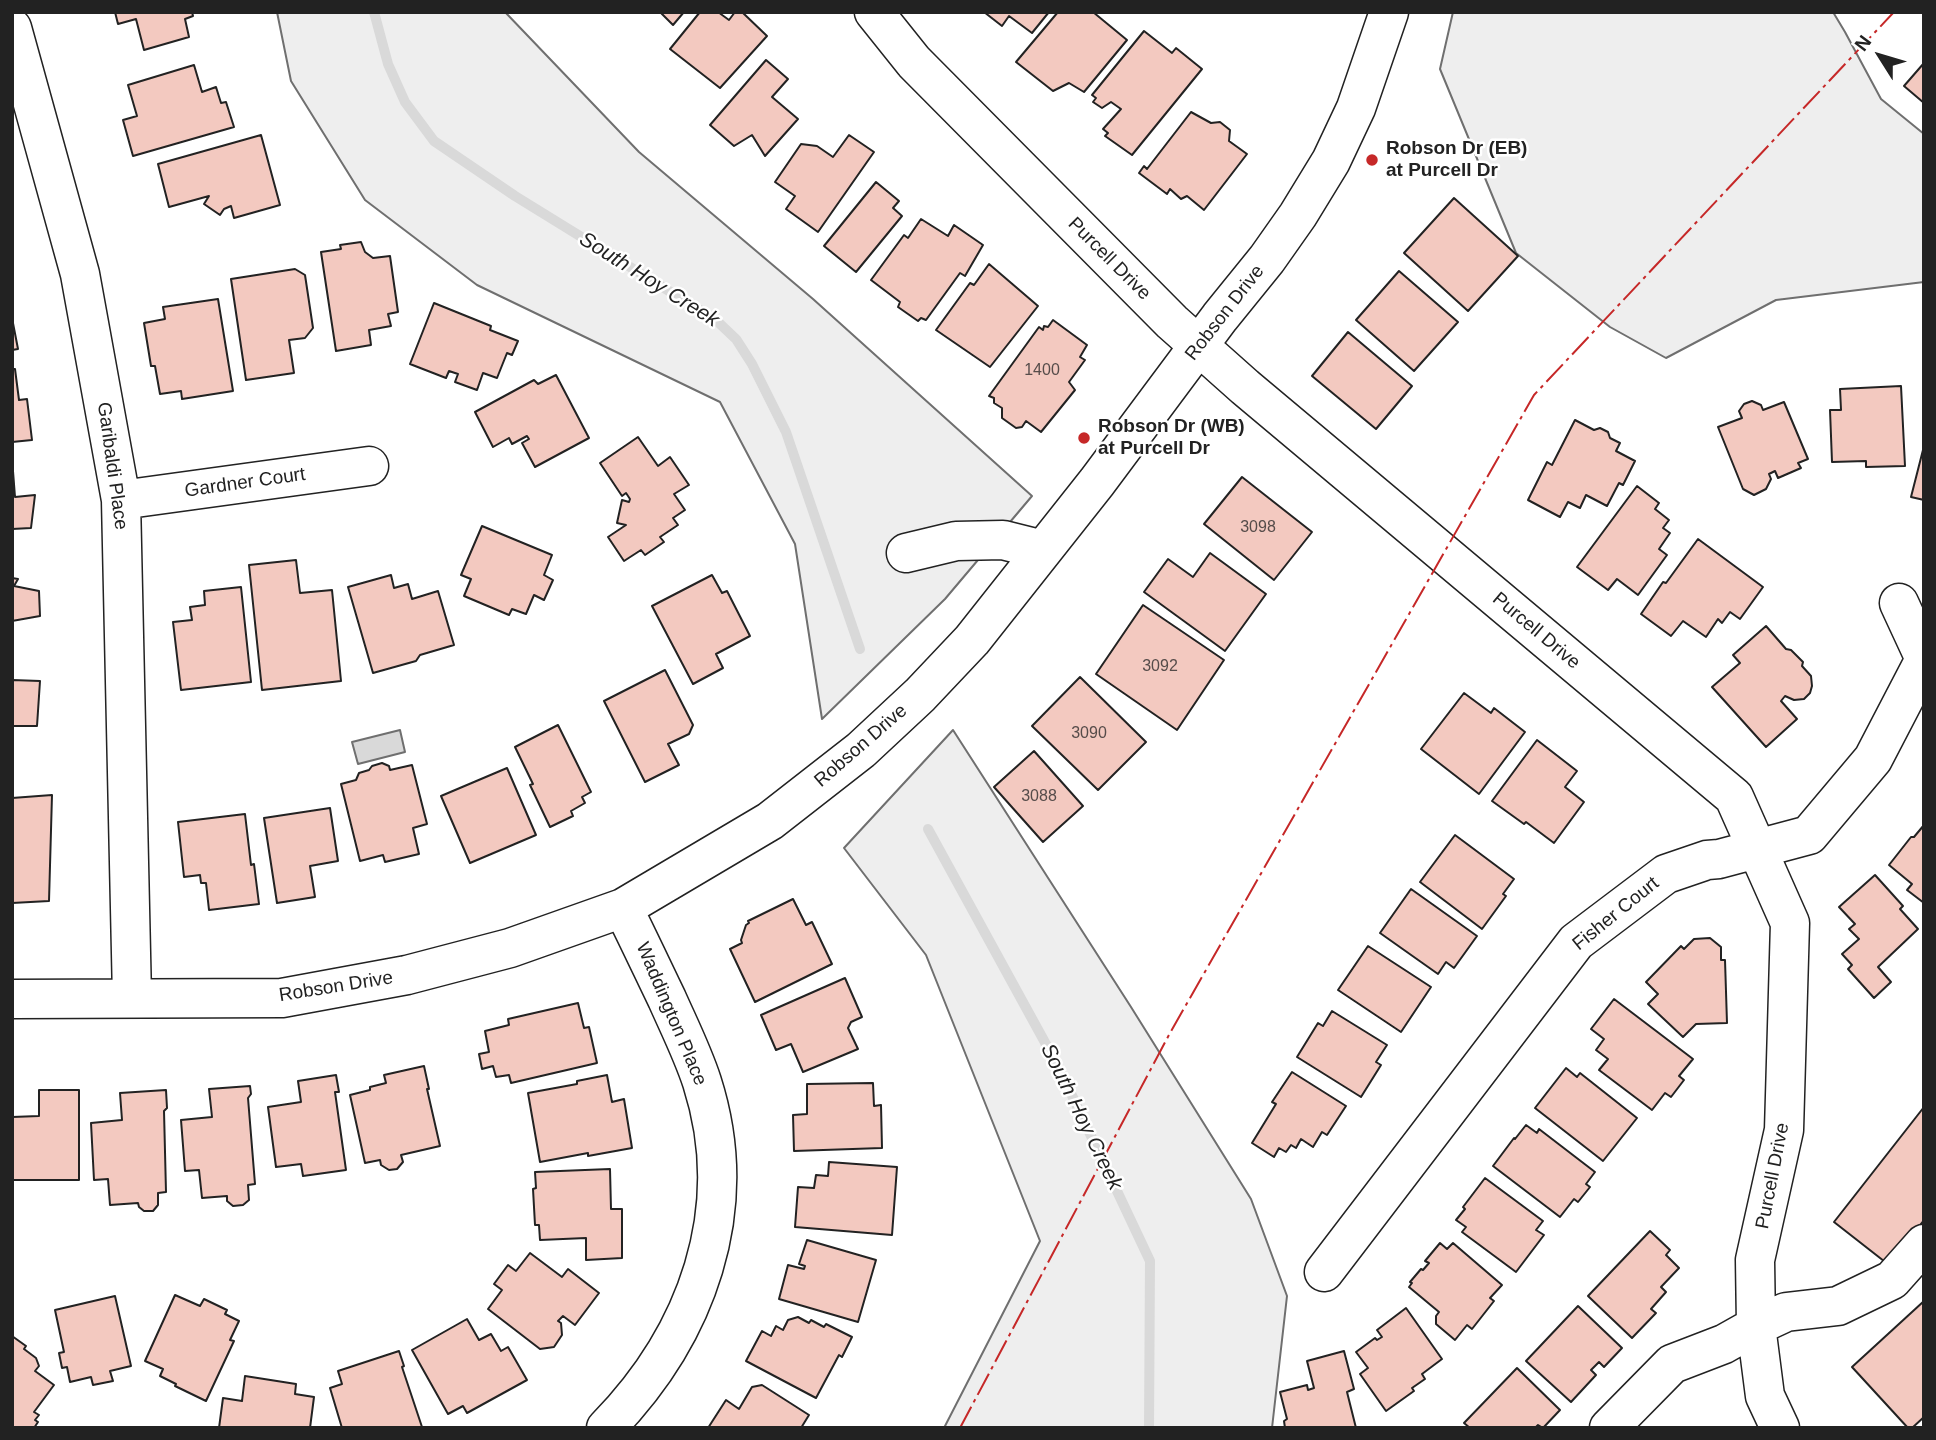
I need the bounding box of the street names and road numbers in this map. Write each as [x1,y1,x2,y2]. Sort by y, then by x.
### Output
street label: Purcell Drive [1063,213,1155,305]
street label: Robson Drive [1181,261,1269,365]
street label: Garibaldi Place [92,401,132,531]
street label: Gardner Court [183,463,307,503]
street label: Purcell Drive [1487,588,1585,674]
street label: Robson Drive [810,700,912,792]
street label: Fisher Court [1568,872,1664,956]
street label: Waddington Place [631,939,711,1089]
street label: Robson Drive [277,967,395,1007]
street label: Purcell Drive [1752,1121,1794,1231]

